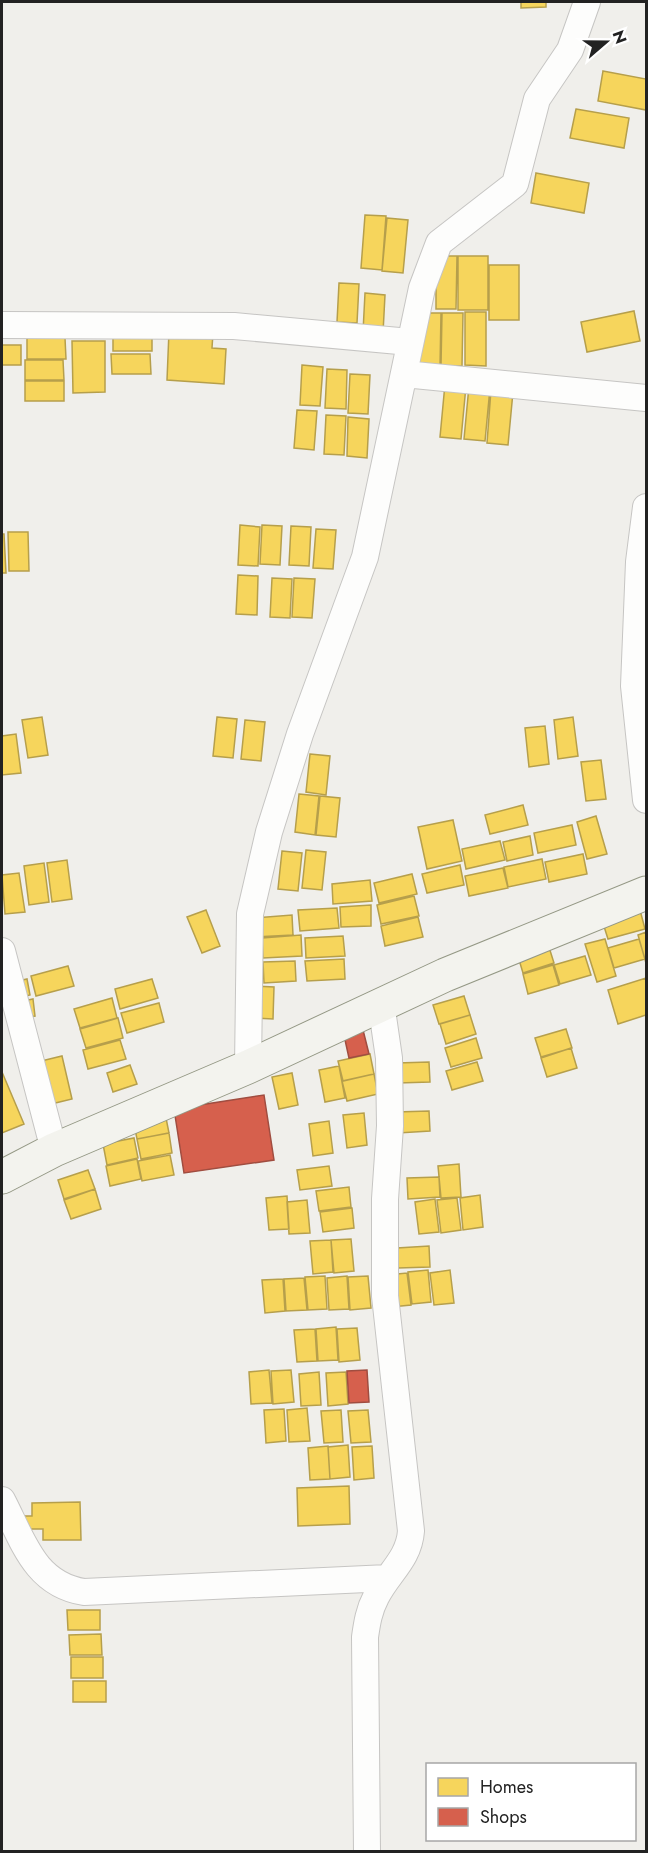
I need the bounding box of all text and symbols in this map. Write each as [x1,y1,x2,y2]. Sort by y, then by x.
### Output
north arrow [576,12,636,72]
text: N [607,27,633,47]
legend [426,1763,636,1841]
text: Homes [480,1774,533,1800]
text: Shops [480,1804,527,1830]

